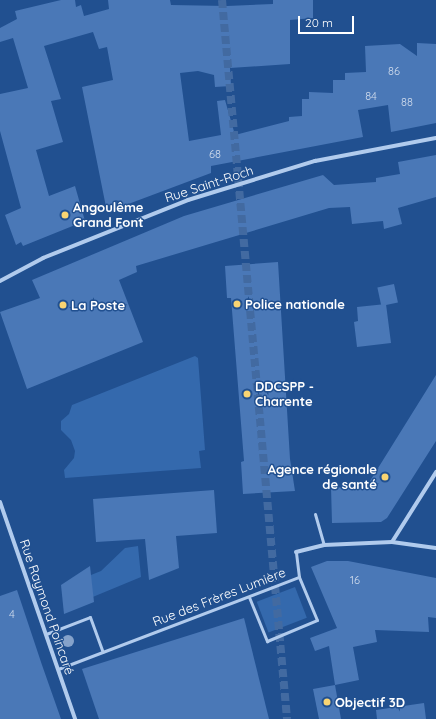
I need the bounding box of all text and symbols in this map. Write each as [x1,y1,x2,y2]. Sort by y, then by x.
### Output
scale bar [300,8,356,34]
text: 20 m [305,15,333,30]
house number: 86 [388,64,400,78]
house number: 84 [365,89,377,103]
house number: 88 [401,95,413,109]
house number: 68 [209,147,221,161]
street label: Rue Saint-Roch [163,162,255,206]
place label: Angoulême Grand Font [73,200,144,231]
marker: Angoulême Grand Font [60,210,70,220]
place label: Police nationale [245,296,345,312]
place label: La Poste [71,297,125,313]
marker: Police nationale [232,299,242,309]
marker: La Poste [58,300,68,310]
place label: DDCSPP - Charente [255,379,314,410]
marker: DDCSPP - Charente [242,389,252,399]
place label: Agence régionale de santé [268,462,377,493]
marker: Agence régionale de santé [380,472,390,482]
street label: Rue Raymond Poincaré [17,537,77,677]
street label: Rue des Frères Lumière [150,564,288,630]
house number: 16 [350,573,360,587]
house number: 4 [9,607,15,621]
place label: Objectif 3D [335,694,405,710]
marker: Objectif 3D [322,697,332,707]

